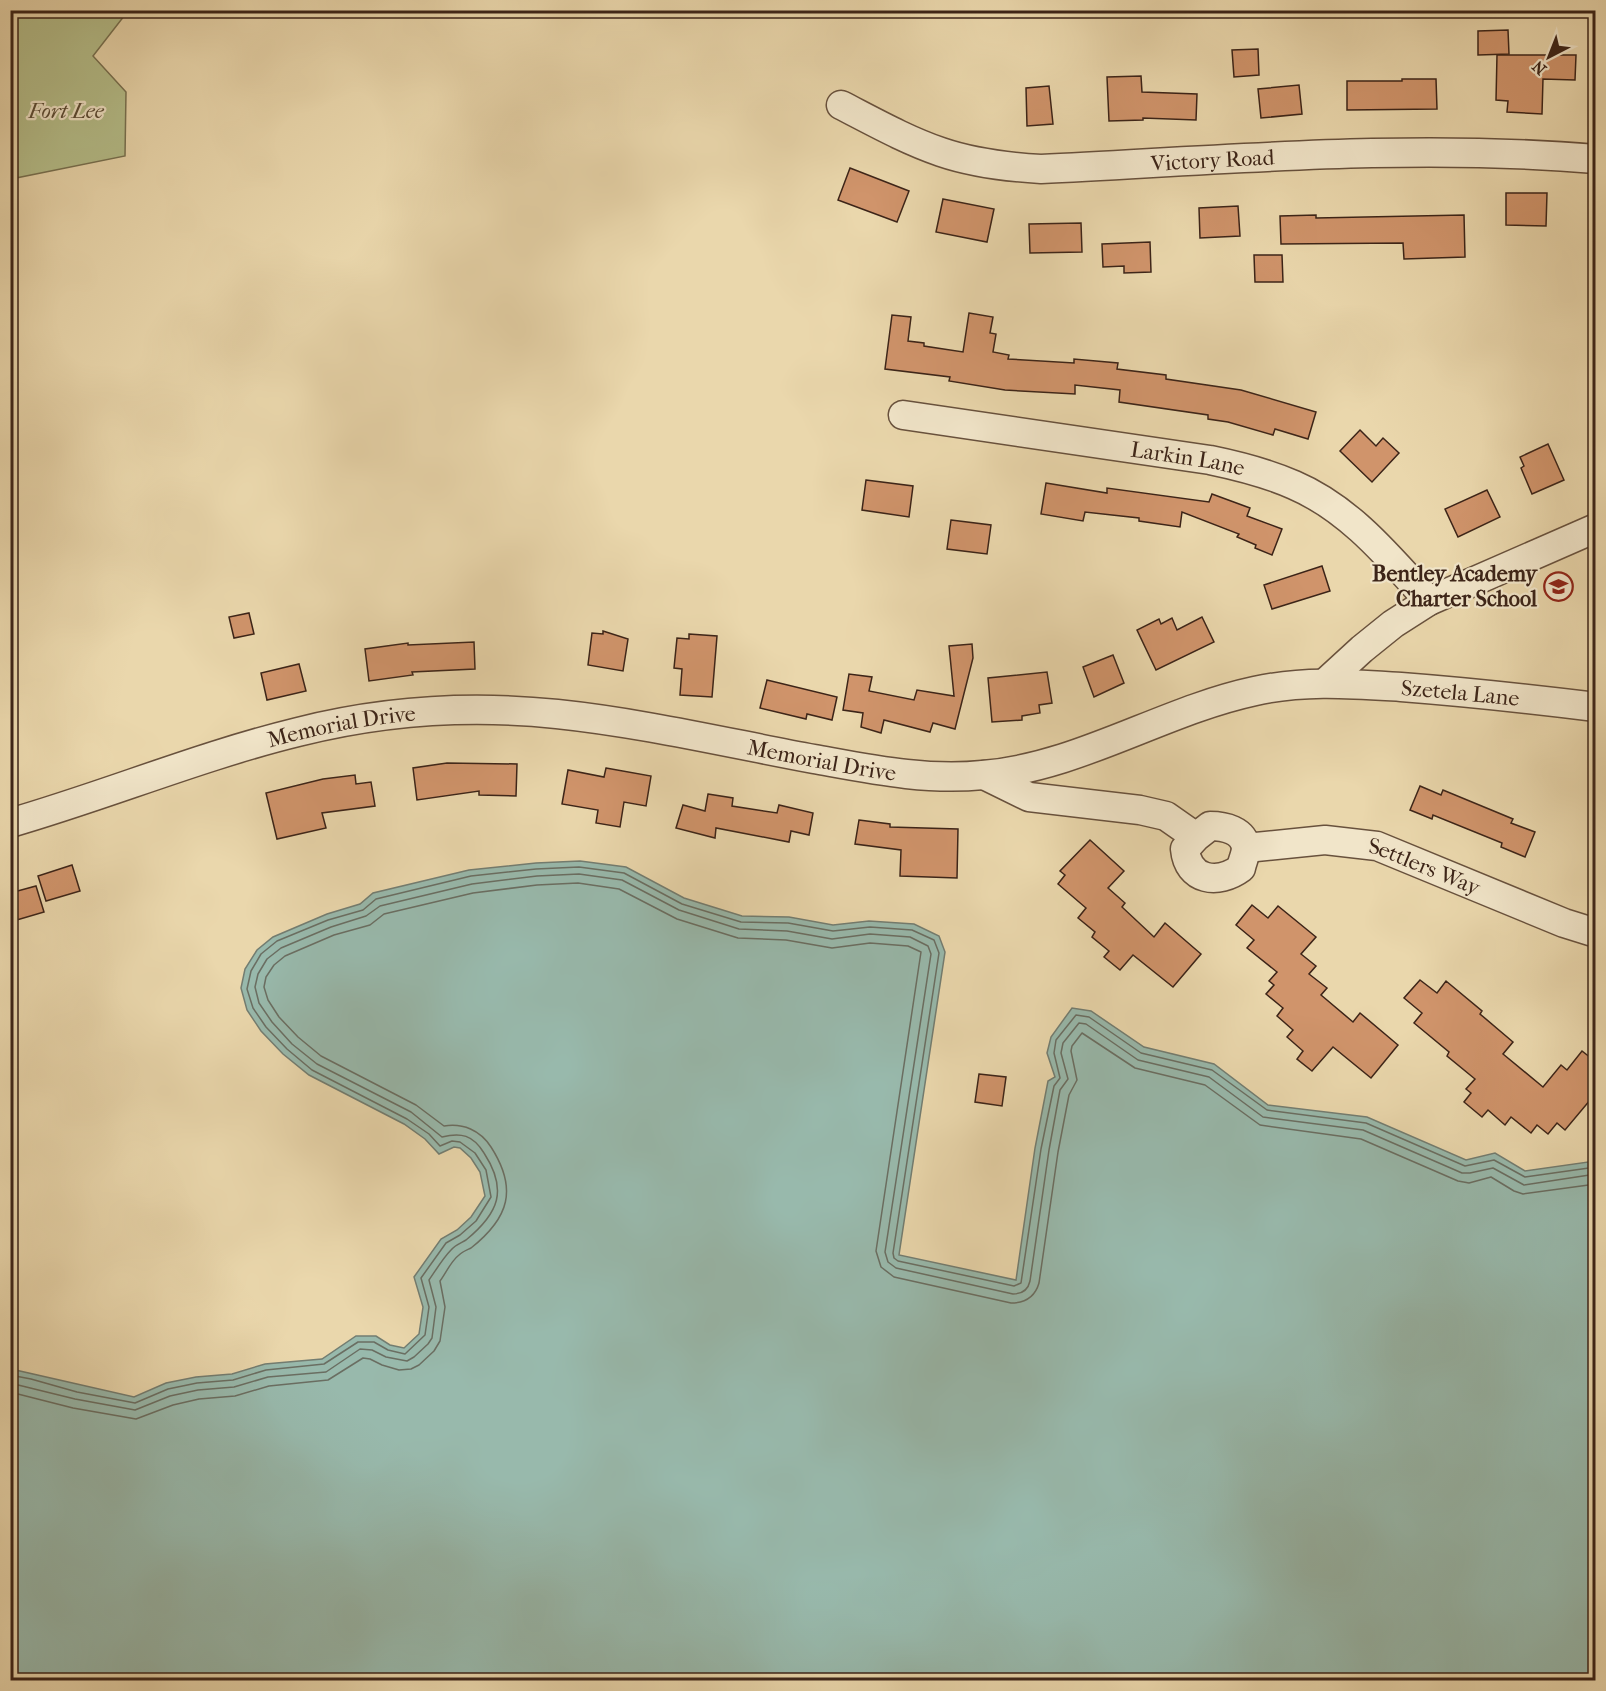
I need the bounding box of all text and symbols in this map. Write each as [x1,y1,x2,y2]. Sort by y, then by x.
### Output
north arrow [1519,27,1579,87]
text: N [1528,56,1550,79]
park label: Fort Lee [27,98,105,124]
street label: Victory Road [1149,144,1276,177]
street label: Larkin Lane [1129,437,1247,482]
place label: Bentley Academy Charter School [1372,561,1538,612]
school or university icon: Bentley Academy Charter School [1542,570,1574,602]
street label: Szetela Lane [1400,675,1521,712]
street label: Memorial Drive [264,701,417,753]
street label: Memorial Drive [745,734,898,787]
street label: Settlers Way [1367,833,1485,902]

